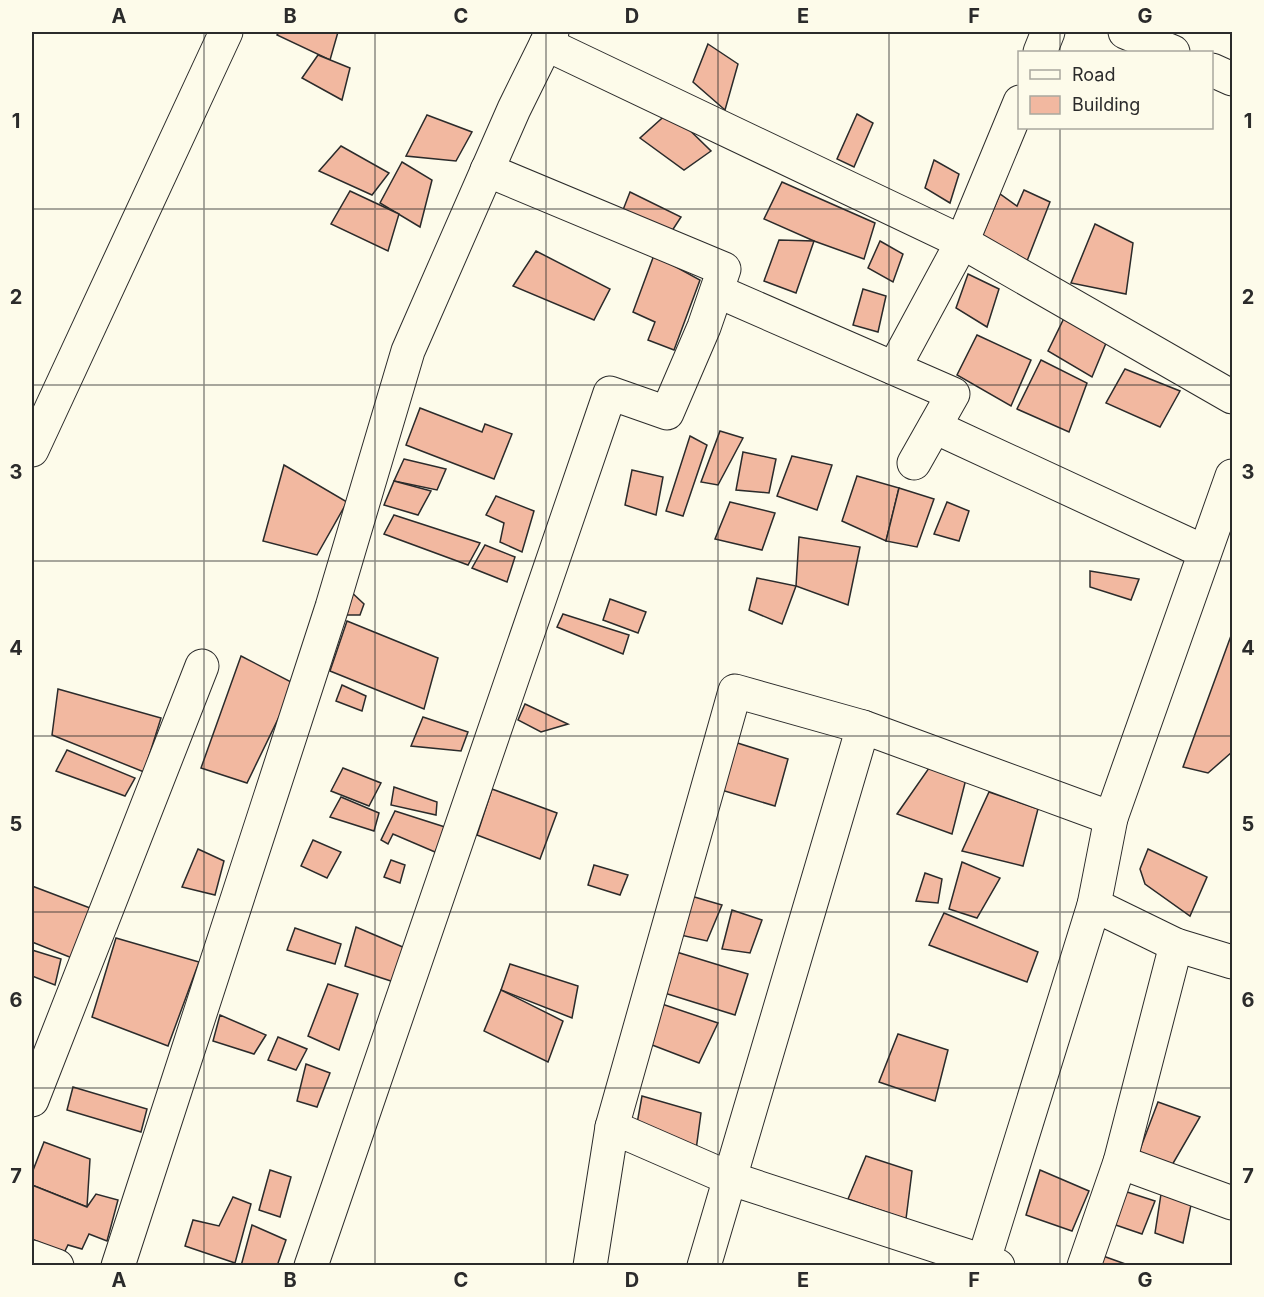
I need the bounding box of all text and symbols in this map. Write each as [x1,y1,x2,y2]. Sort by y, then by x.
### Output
text: A [112,4,127,28]
text: B [283,4,297,28]
text: C [454,4,468,28]
text: D [625,4,639,28]
text: E [797,4,809,28]
text: F [968,4,980,28]
text: G [1137,4,1153,28]
legend [1018,51,1213,129]
text: Road [1072,64,1115,85]
text: Building [1072,94,1140,115]
text: 1 [12,109,20,133]
text: 1 [1244,109,1252,133]
text: 2 [10,285,22,309]
text: 2 [1242,285,1254,309]
text: 3 [10,460,22,484]
text: 3 [1242,460,1254,484]
text: 4 [9,636,23,660]
text: 4 [1241,636,1255,660]
text: 5 [10,812,22,836]
text: 5 [1242,812,1254,836]
text: 6 [10,988,23,1012]
text: 6 [1242,988,1255,1012]
text: 7 [10,1164,22,1188]
text: 7 [1242,1164,1254,1188]
text: A [112,1268,127,1292]
text: B [283,1268,297,1292]
text: C [454,1268,468,1292]
text: D [625,1268,639,1292]
text: E [797,1268,809,1292]
text: F [968,1268,980,1292]
text: G [1137,1268,1153,1292]

